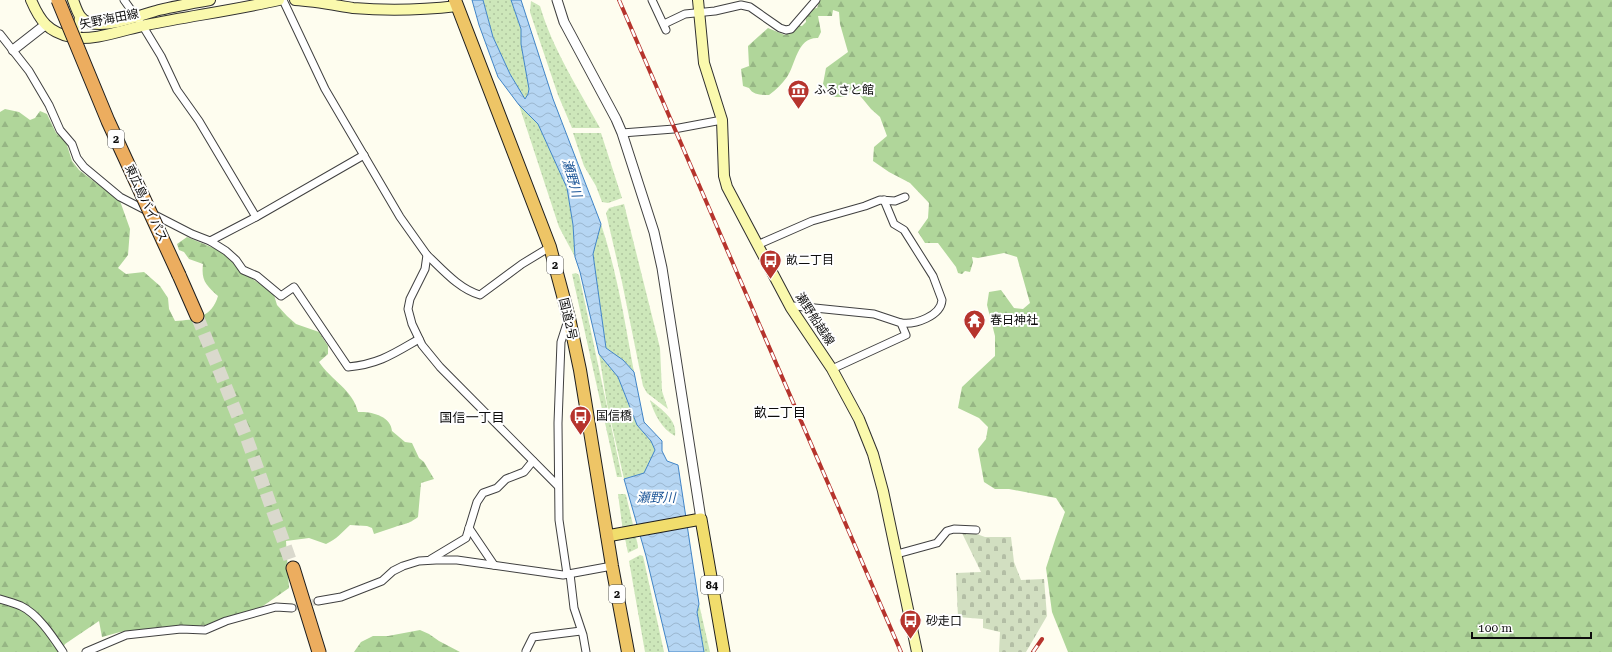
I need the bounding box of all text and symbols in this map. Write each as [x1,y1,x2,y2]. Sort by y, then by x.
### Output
street label: 矢野海田線 [78,6,140,32]
museum icon: ふるさと館 [785,77,811,110]
place label: ふるさと館 [814,83,874,97]
road number: 2 [108,130,124,148]
water label: 瀬野川 [559,157,585,201]
street label: 東広島バイパス [122,162,170,244]
bus stop icon: 畝二丁目 [758,247,784,280]
place label: 畝二丁目 [786,253,834,267]
road number: 2 [547,256,563,274]
street label: 瀬野船越線 [793,290,837,348]
street label: 国道2号 [556,297,580,341]
temple icon: 春日神社 [962,307,988,340]
place label: 春日神社 [990,313,1038,327]
bus stop icon: 国信橋 [567,403,593,436]
district label: 畝二丁目 [754,405,806,420]
place label: 国信橋 [596,409,632,423]
district label: 国信一丁目 [439,410,505,425]
water label: 瀬野川 [636,490,677,505]
road number: 84 [701,576,723,594]
road number: 2 [609,585,625,603]
bus stop icon: 砂走口 [898,608,924,641]
place label: 砂走口 [926,614,962,628]
scale bar [1472,614,1591,640]
text: 100 m [1478,621,1512,635]

